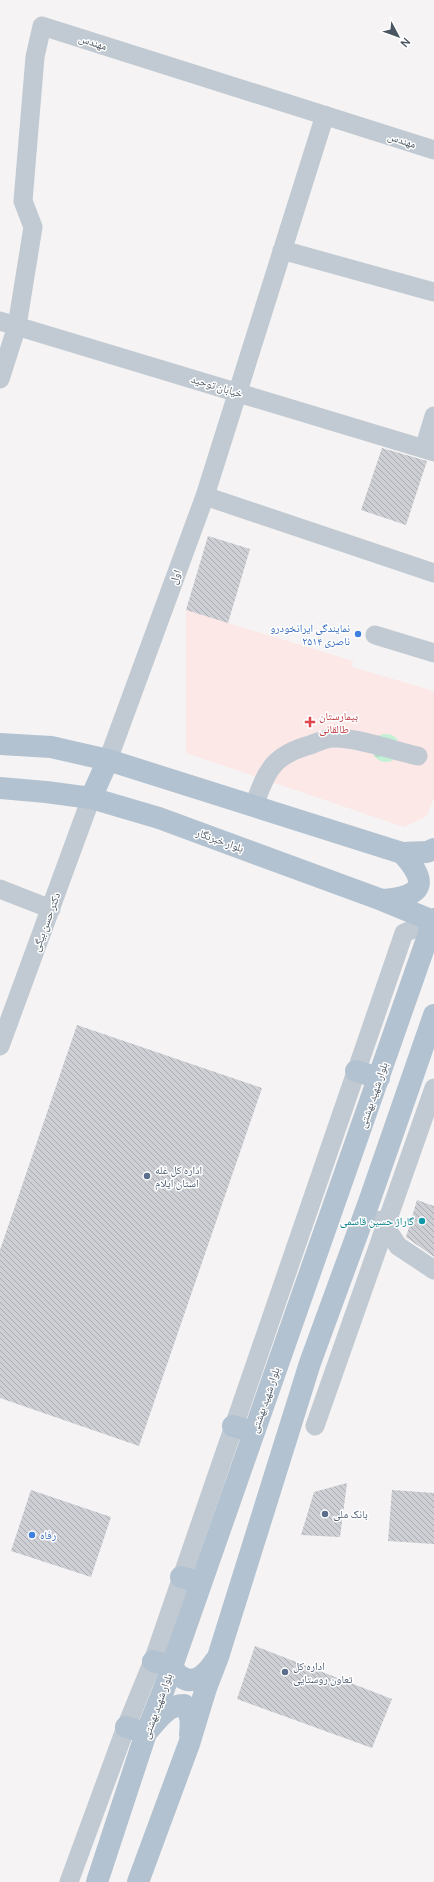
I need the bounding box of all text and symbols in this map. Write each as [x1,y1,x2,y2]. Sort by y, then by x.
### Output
north arrow [378,16,418,56]
street label: مهندس [77,30,109,53]
text: N [398,35,414,51]
street label: مهندس [386,128,418,151]
street label: خیابان توحید [189,371,245,400]
street label: اول [165,568,184,586]
place label: نمایندگی ایرانخودرو ناصری ۲۵۱۴ [270,620,350,648]
marker: نمایندگی ایرانخودرو ناصری ۲۵۱۴ [353,629,363,639]
place label: بیمارستان طالقانی [319,708,358,736]
marker: بیمارستان طالقانی [304,716,316,728]
street label: بلوار خبرنگار [193,824,246,855]
street label: دکتر حسن بیگی [28,890,63,954]
street label: بلوار شهید بهشتی [354,1060,391,1130]
place label: اداره کل غله استان ایلام [155,1162,202,1190]
marker: اداره کل غله استان ایلام [142,1171,152,1181]
place label: گاراژ حسین قاسمی [340,1213,414,1228]
marker: گاراژ حسین قاسمی [417,1216,427,1226]
street label: بلوار شهید بهشتی [246,1365,283,1435]
place label: بانک ملی [333,1506,368,1521]
marker: بانک ملی [320,1509,330,1519]
place label: رفاه [40,1527,56,1542]
marker: رفاه [27,1530,37,1540]
place label: اداره کل تعاون روستایی [293,1658,353,1686]
marker: اداره کل تعاون روستایی [280,1667,290,1677]
street label: بلوار شهید بهشتی [138,1671,175,1741]

